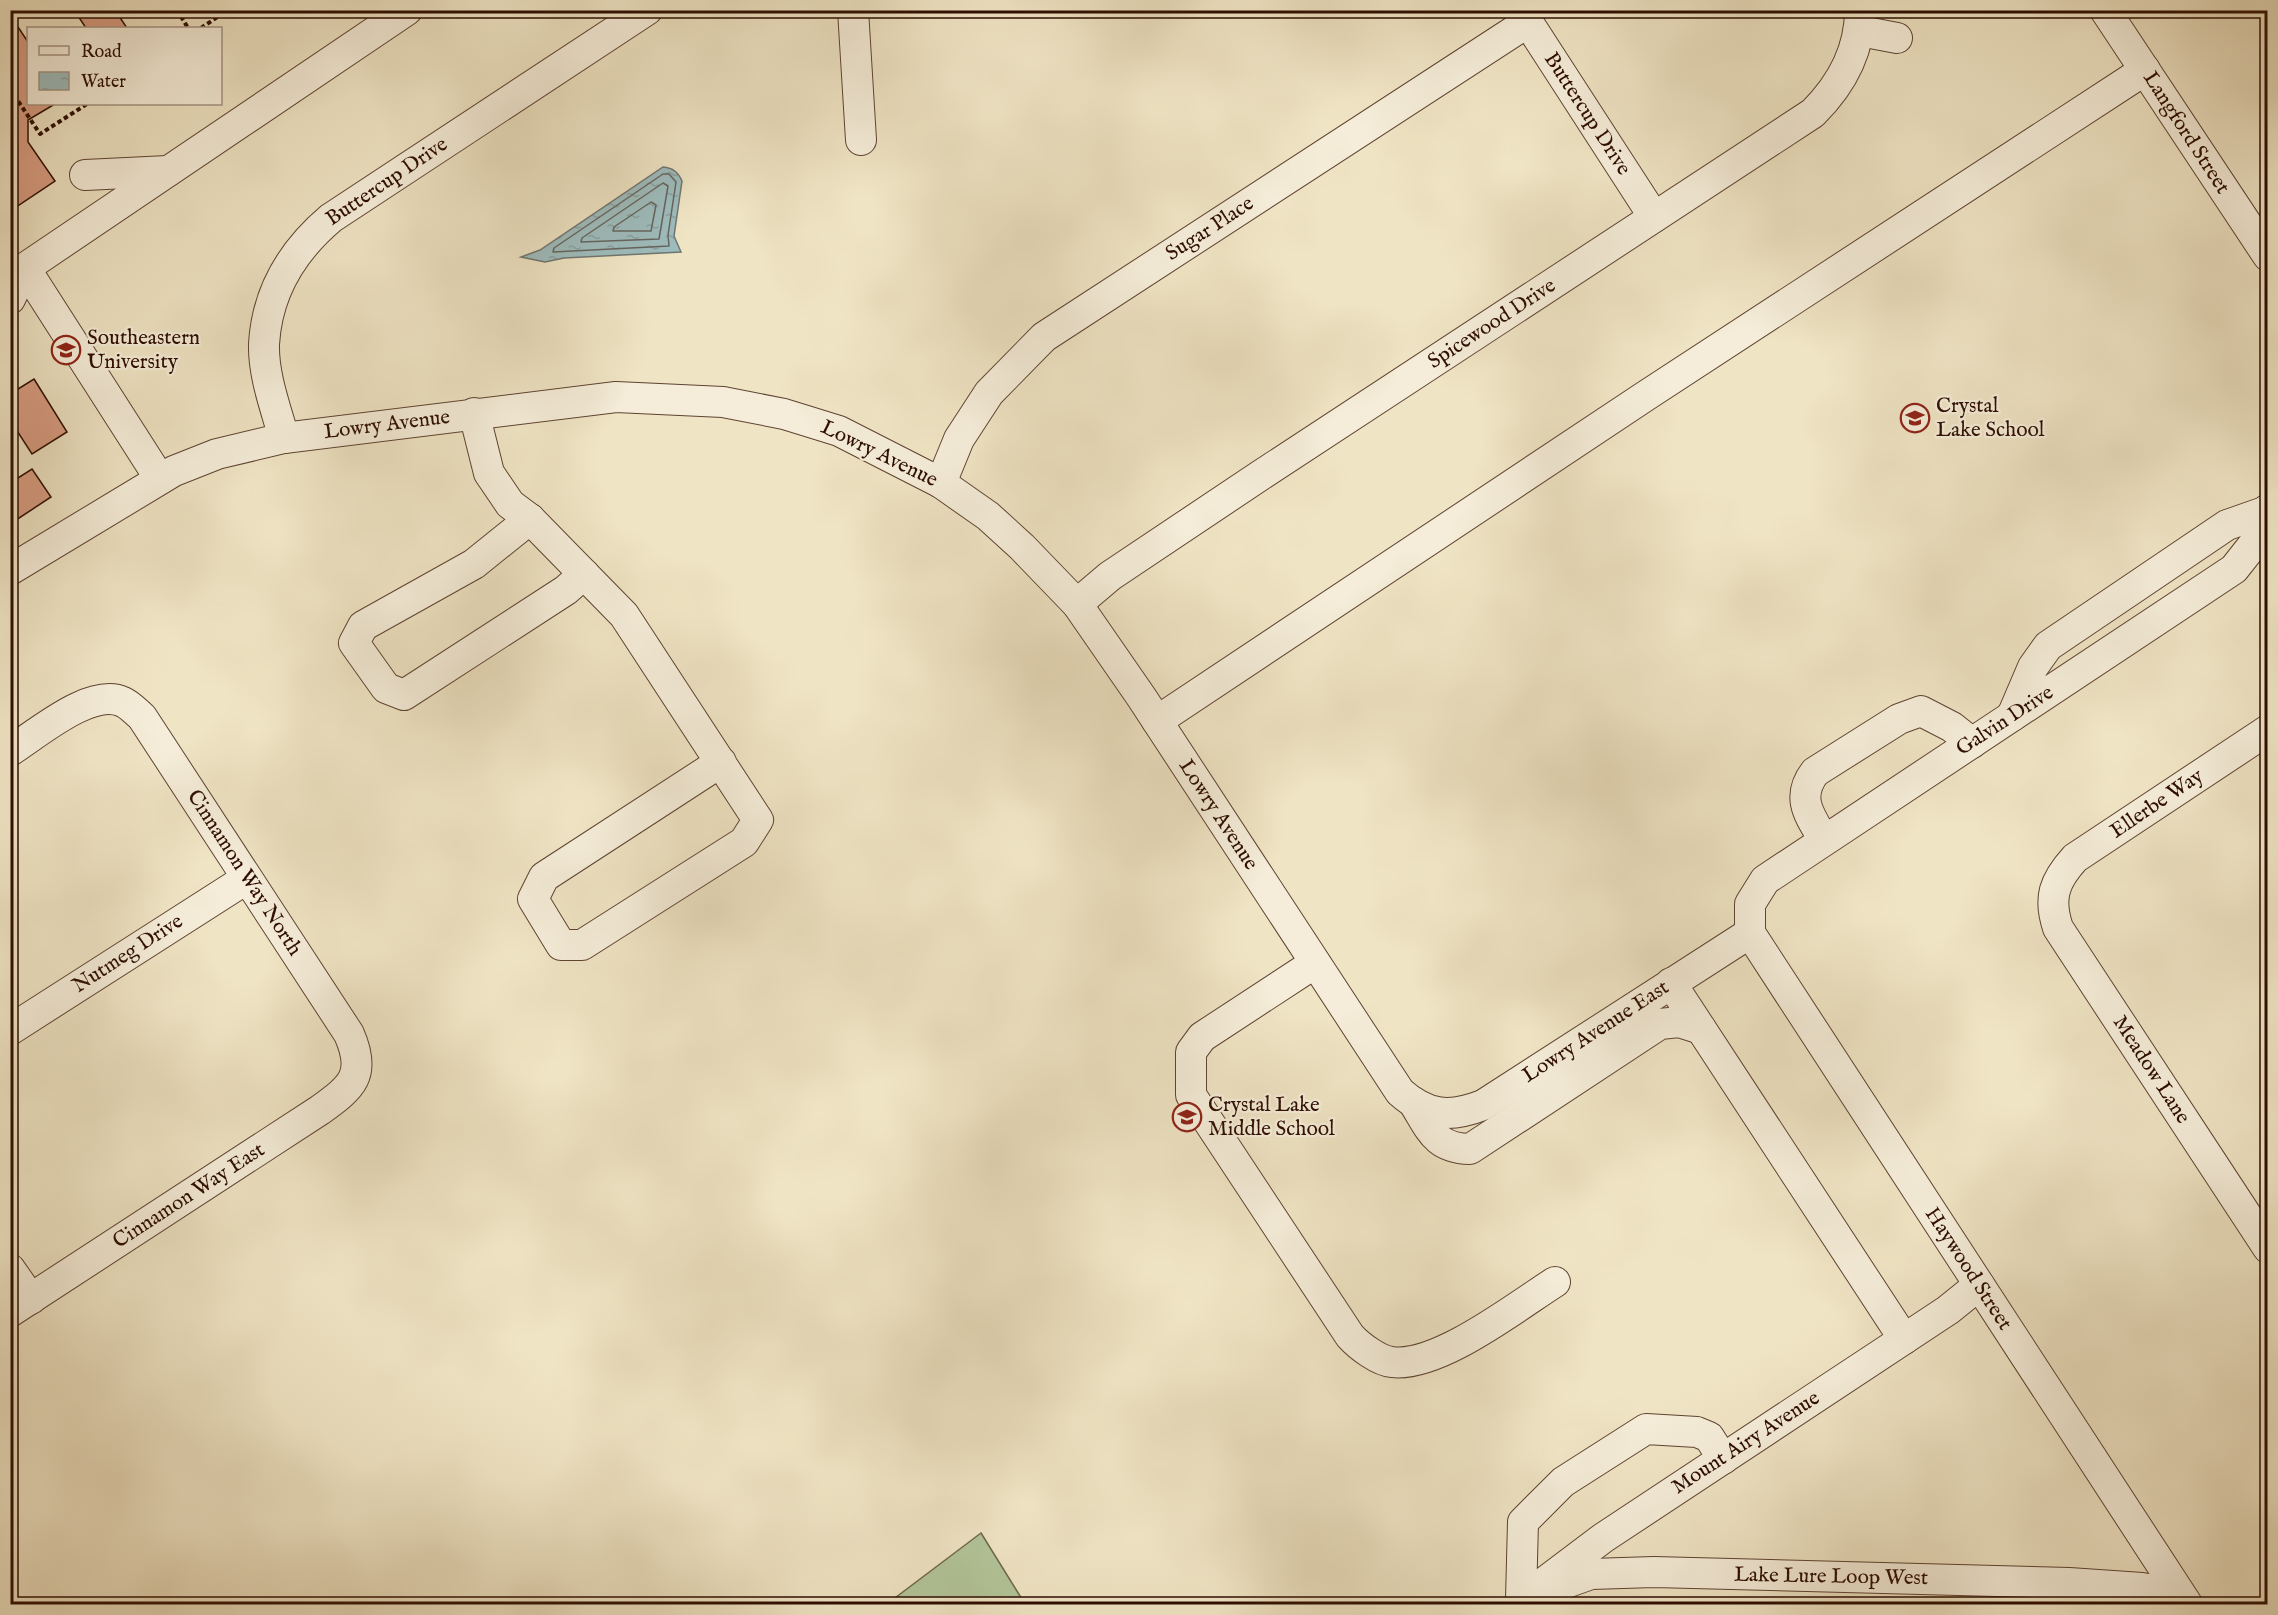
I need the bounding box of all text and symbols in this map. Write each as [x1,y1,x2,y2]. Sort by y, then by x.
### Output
legend [27,27,222,105]
text: Road [81,41,122,64]
street label: Buttercup Drive [1537,47,1637,181]
street label: Langford Street [2136,67,2236,199]
text: Water [81,71,126,94]
street label: Buttercup Drive [321,131,453,233]
street label: Sugar Place [1161,190,1260,268]
street label: Spicewood Drive [1423,272,1561,375]
place label: Southeastern University [87,325,200,376]
school or university icon: Southeastern University [50,334,82,366]
place label: Crystal Lake School [1936,393,2045,444]
school or university icon: Crystal Lake School [1899,402,1931,434]
street label: Lowry Avenue [322,404,452,446]
street label: Lowry Avenue [816,414,942,494]
street label: Galvin Drive [1951,679,2059,763]
street label: Lowry Avenue [1172,754,1264,876]
street label: Ellerbe Way [2105,763,2209,845]
street label: Cinnamon Way North [180,785,308,961]
street label: Nutmeg Drive [68,908,189,1000]
street label: Lowry Avenue East [1518,974,1674,1090]
street label: Meadow Lane [2106,1011,2196,1130]
place label: Crystal Lake Middle School [1208,1092,1335,1143]
school or university icon: Crystal Lake Middle School [1171,1101,1203,1133]
street label: Cinnamon Way East [108,1137,270,1255]
street label: Haywood Street [1918,1202,2018,1336]
street label: Mount Airy Avenue [1667,1385,1825,1501]
street label: Lake Lure Loop West [1734,1562,1928,1592]

